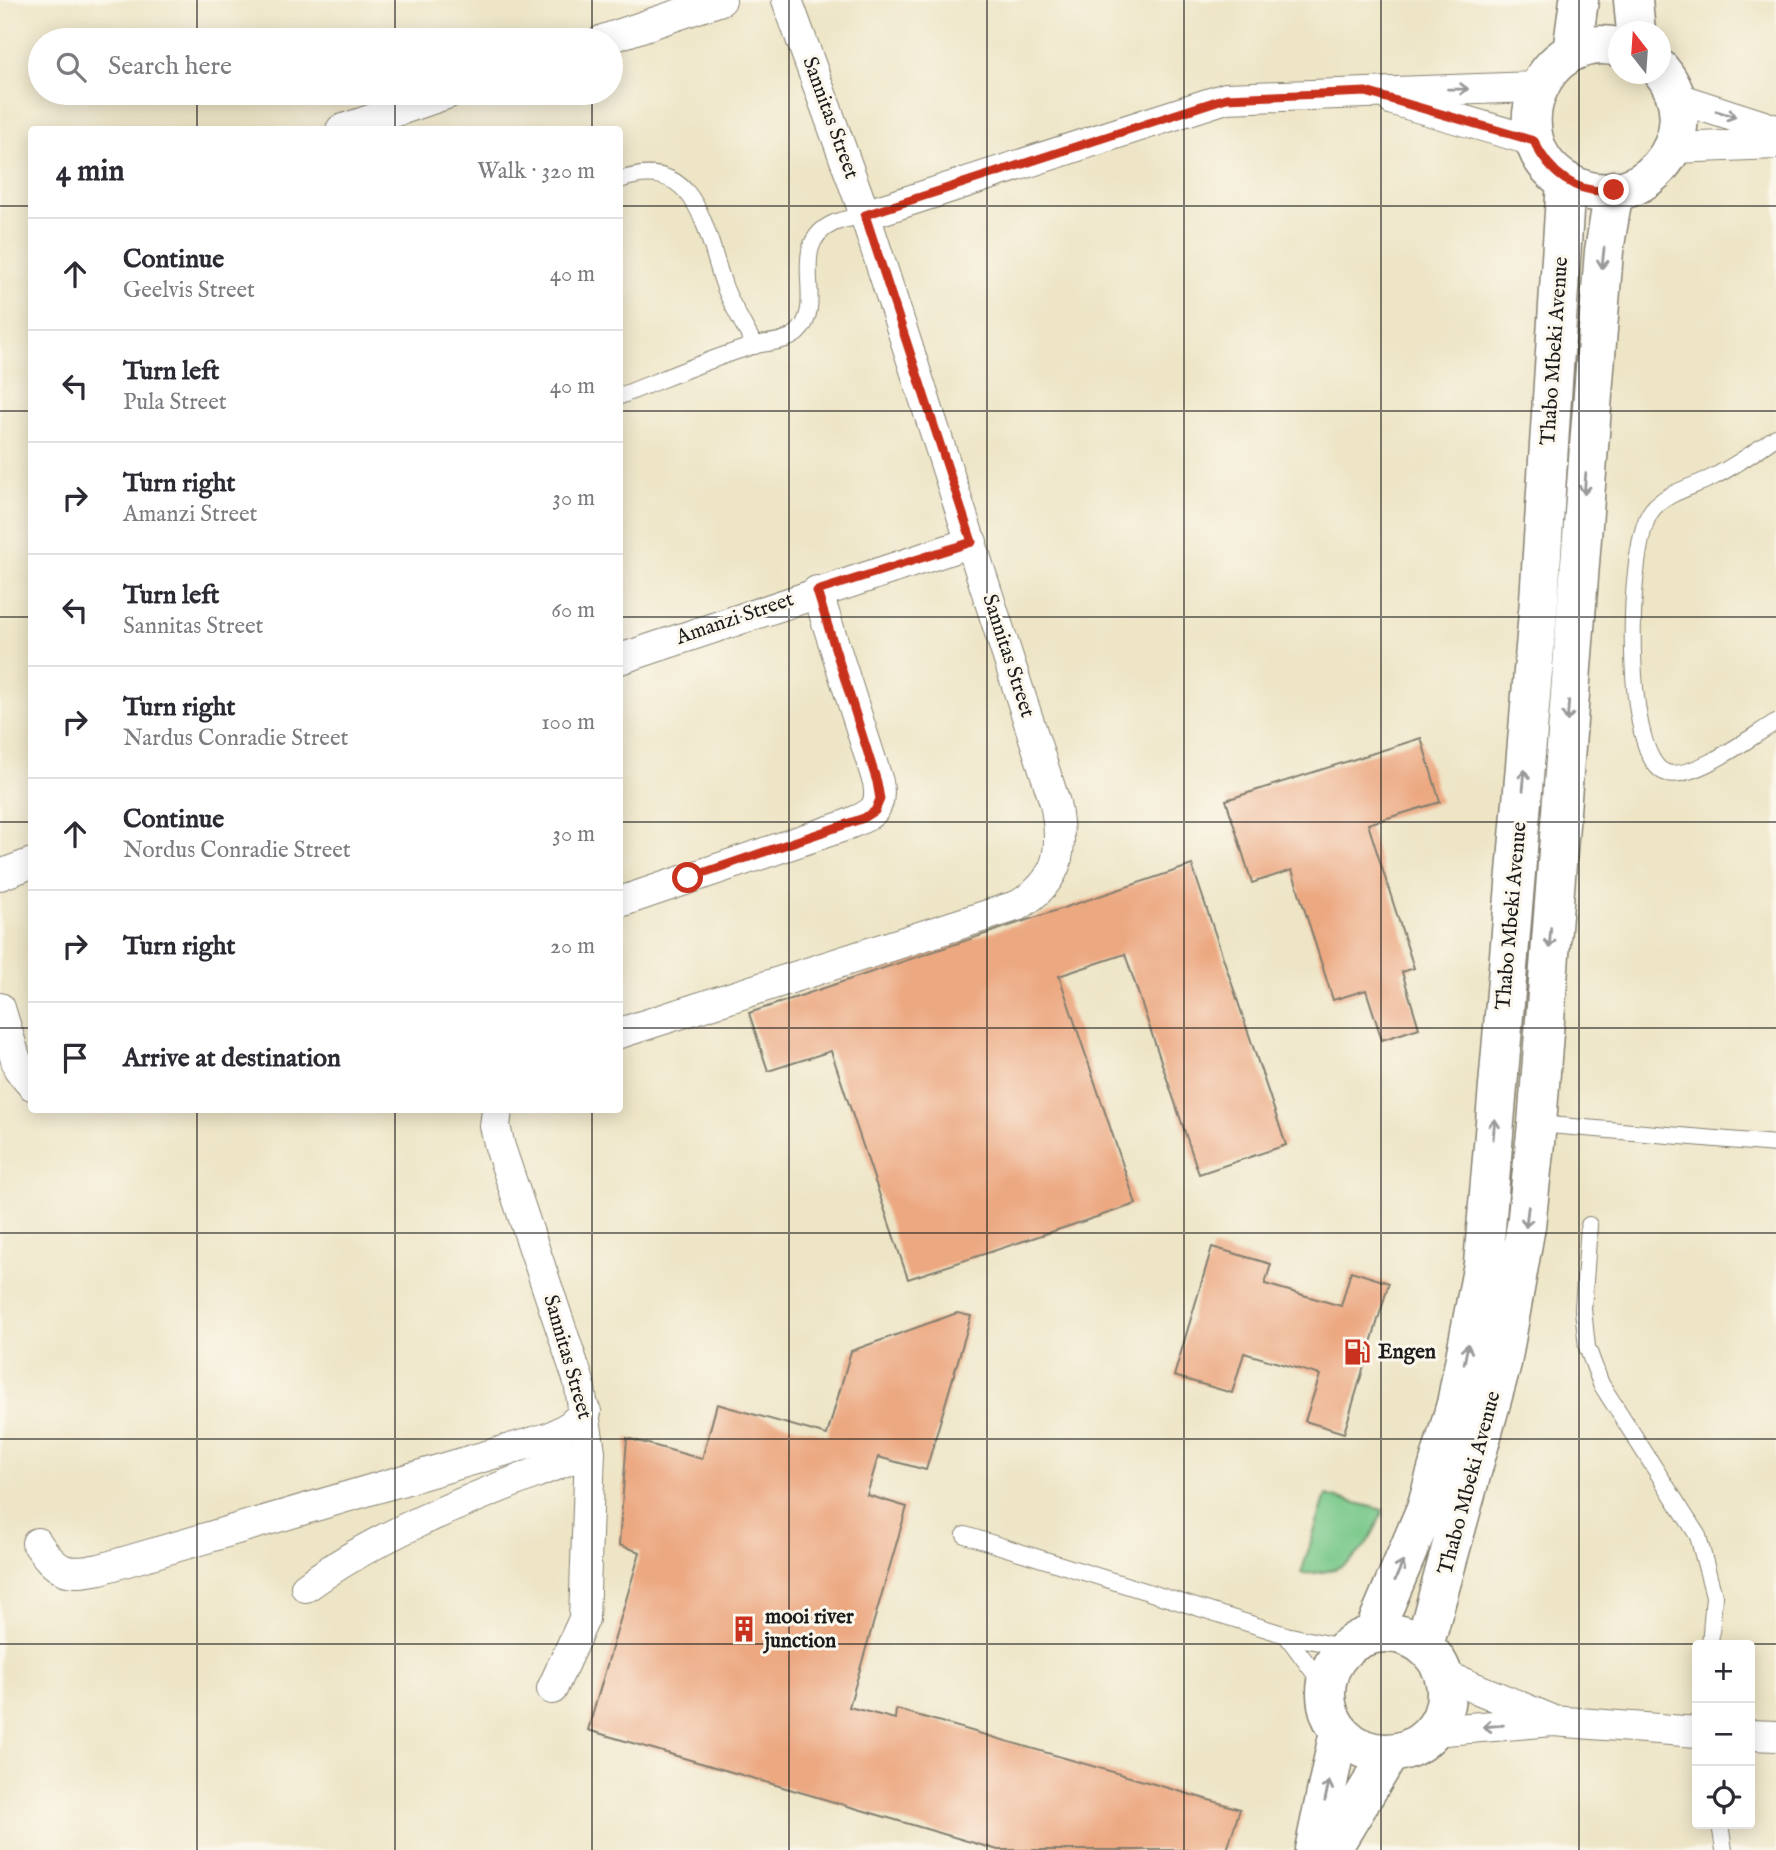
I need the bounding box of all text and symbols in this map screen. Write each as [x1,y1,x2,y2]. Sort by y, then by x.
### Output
north arrow [1608,21,1671,84]
search box [28,28,623,105]
icon: search [52,48,90,86]
text: Search here [108,50,232,83]
street label: Sannitas Street [795,53,865,183]
one-way arrow [1447,83,1470,96]
one-way arrow [1715,109,1737,121]
text: 4 min [56,153,124,191]
text: Walk · 320 m [477,157,595,186]
route end [1598,174,1629,205]
text: Continue [123,243,224,276]
one-way arrow [1597,246,1610,268]
icon: ahead [56,255,94,293]
street label: Thabo Mbeki Avenue [1535,255,1575,446]
text: 40 m [550,260,595,289]
text: Geelvis Street [123,276,255,305]
text: Turn left [123,355,220,388]
icon: left [56,367,94,405]
text: 40 m [550,372,595,401]
text: Pula Street [123,388,227,417]
text: Turn right [123,467,236,500]
one-way arrow [1578,473,1591,495]
icon: right [56,479,94,517]
text: 30 m [552,484,595,513]
text: Amanzi Street [123,500,257,529]
text: Turn left [123,579,220,612]
street label: Amanzi Street [672,586,797,652]
icon: left [56,591,94,629]
street label: Sannitas Street [975,591,1041,721]
text: 60 m [551,596,595,625]
text: Sannitas Street [123,612,263,641]
text: Turn right [123,691,236,724]
one-way arrow [1561,699,1574,722]
icon: right [56,703,94,741]
text: 100 m [541,708,595,737]
text: Nardus Conradie Street [123,724,348,753]
one-way arrow [1518,769,1531,792]
text: Continue [123,803,224,836]
icon: ahead [56,815,94,853]
text: 30 m [552,820,595,849]
street label: Thabo Mbeki Avenue [1490,820,1534,1011]
text: Nordus Conradie Street [123,836,351,865]
route start [672,862,703,893]
one-way arrow [1543,926,1556,949]
icon: right [56,927,94,965]
text: Turn right [123,930,236,963]
text: 20 m [550,932,595,961]
icon: arrive [56,1039,94,1077]
text: Arrive at destination [123,1042,341,1075]
one-way arrow [1488,1118,1501,1140]
one-way arrow [1521,1205,1534,1227]
street label: Sannitas Street [536,1292,598,1422]
fuel station icon: Engen [1342,1337,1372,1367]
place label: Engen [1378,1339,1436,1366]
one-way arrow [1459,1343,1473,1366]
street label: Thabo Mbeki Avenue [1433,1388,1508,1578]
one-way arrow [1393,1561,1406,1582]
place label: mooi river junction [762,1604,854,1655]
building icon: mooi river junction [729,1614,759,1644]
map controls [1692,1640,1755,1829]
button: + [1692,1640,1755,1703]
button: − [1692,1703,1755,1766]
one-way arrow [1482,1720,1505,1733]
button: locate [1692,1766,1755,1829]
one-way arrow [1320,1780,1334,1803]

